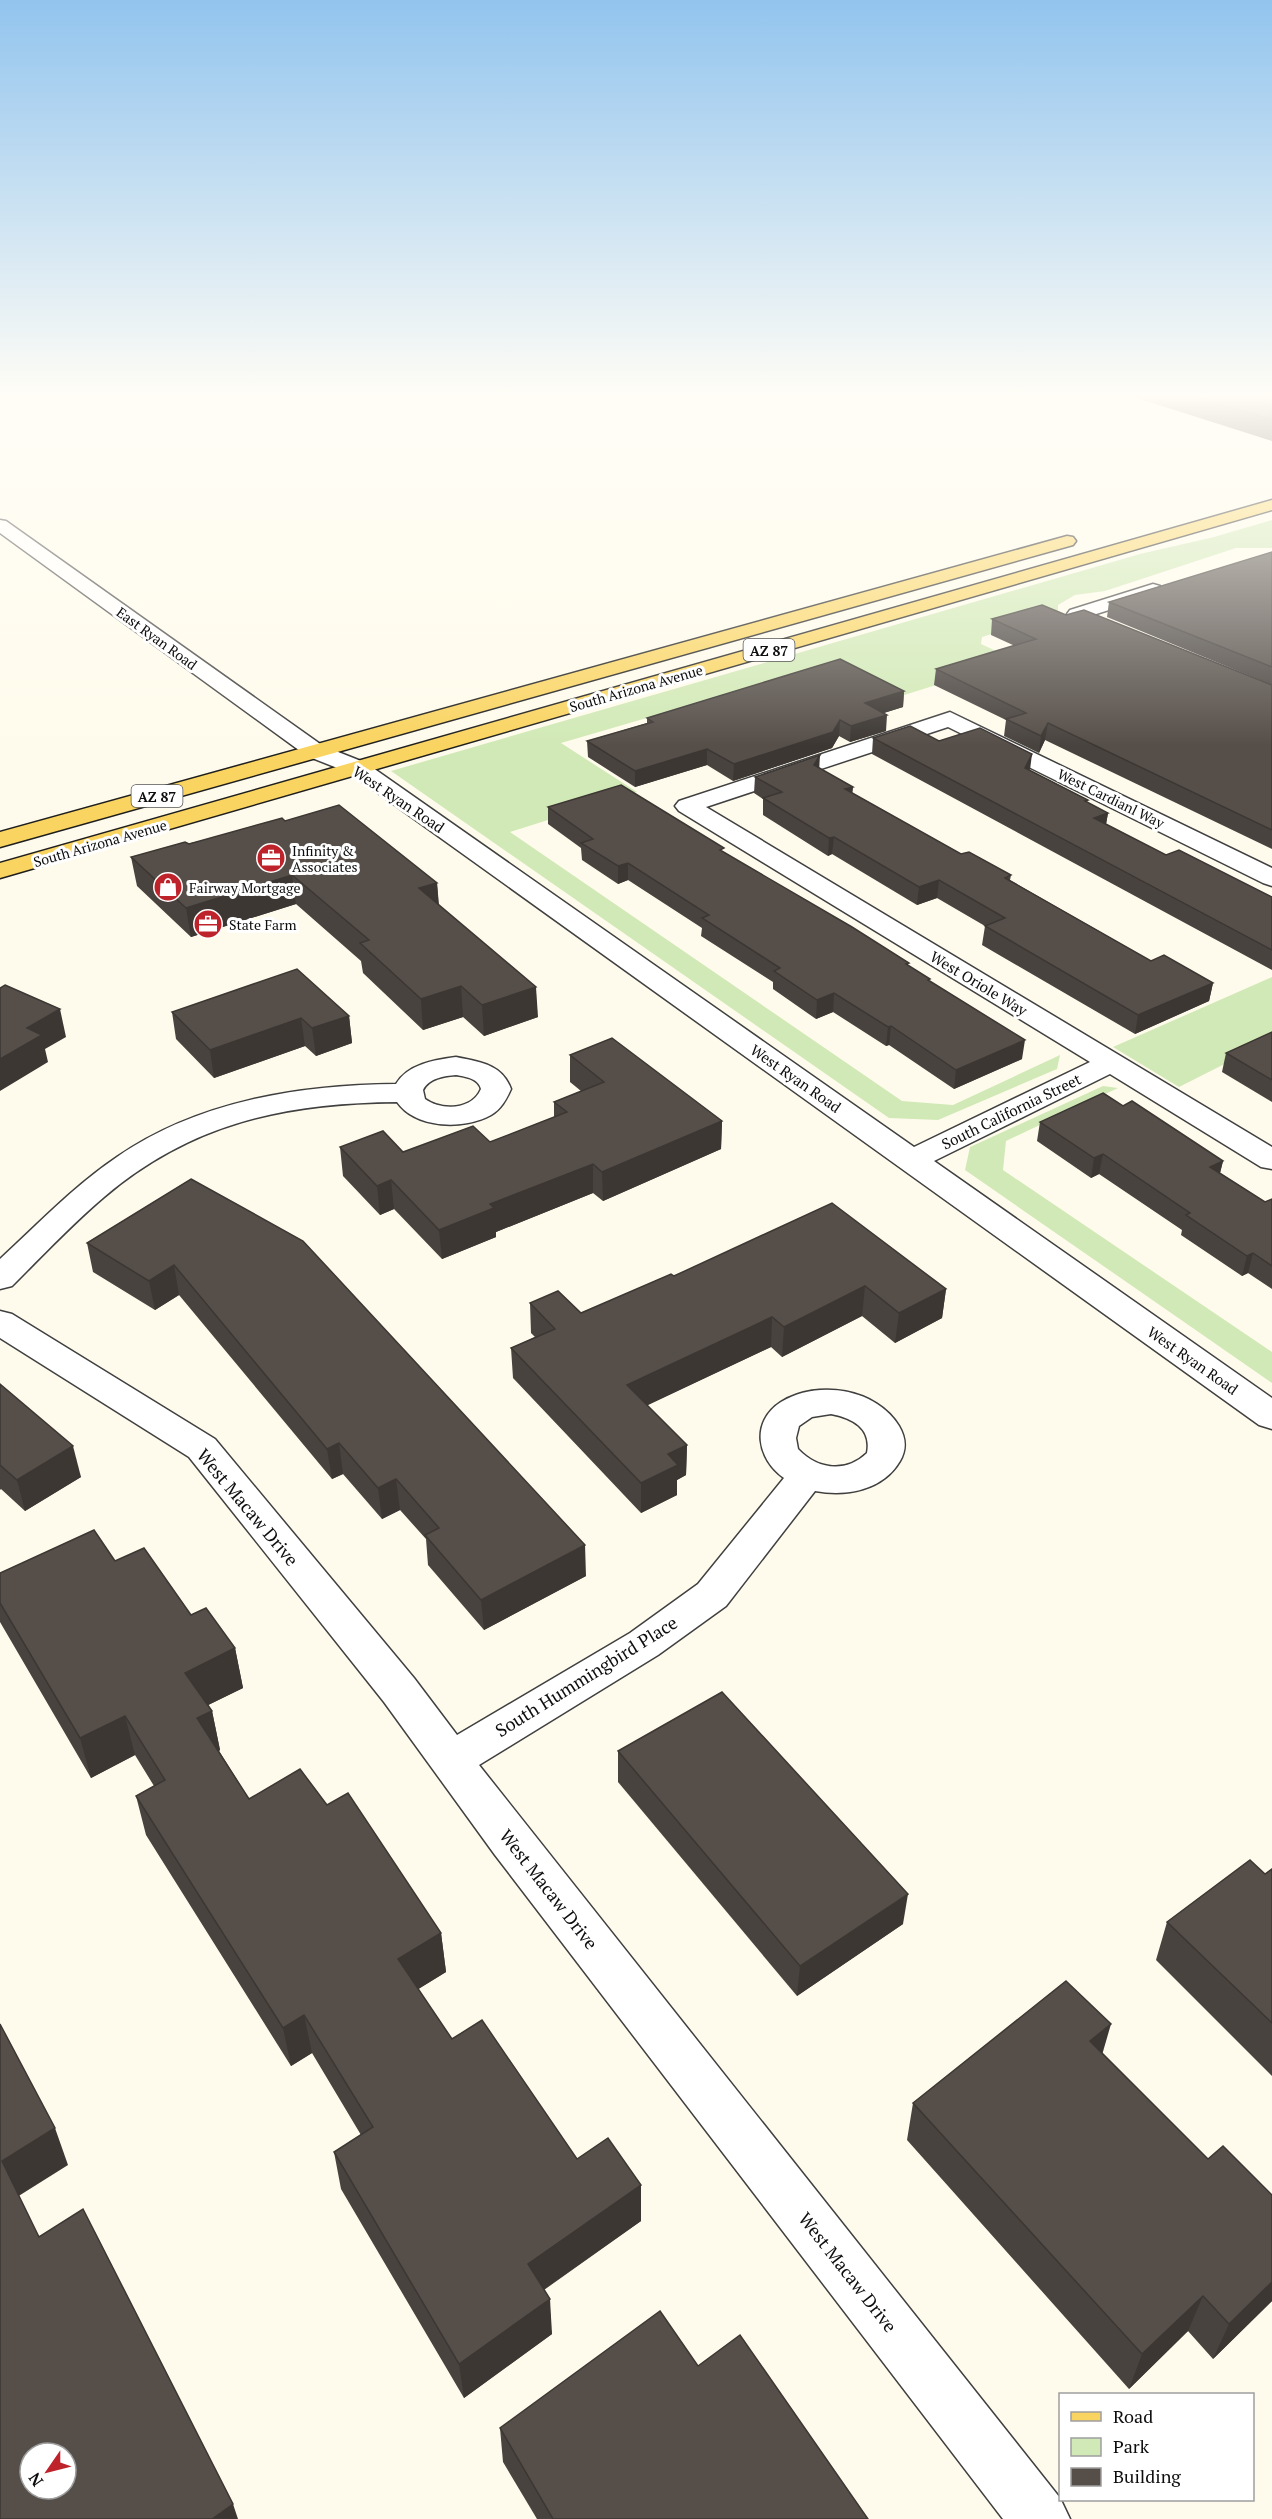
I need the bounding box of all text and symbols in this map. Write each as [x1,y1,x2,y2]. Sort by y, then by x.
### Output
street label: East Ryan Road [113,602,201,674]
road number: AZ 87 [744,639,794,661]
street label: South Arizona Avenue [567,660,705,716]
street label: West Ryan Road [349,761,449,837]
street label: West Cardianl Way [1054,764,1168,833]
road number: AZ 87 [132,785,182,807]
street label: South Arizona Avenue [31,815,169,871]
place label: Infinity & Associates [292,841,358,876]
office icon: Infinity & Associates [255,842,287,874]
shop icon: Fairway Mortgage [152,871,184,903]
place label: Fairway Mortgage [189,878,300,897]
office icon: State Farm [192,908,224,940]
place label: State Farm [229,915,297,934]
street label: West Oriole Way [927,946,1032,1020]
street label: West Ryan Road [747,1039,845,1117]
street label: South California Street [938,1068,1084,1153]
street label: West Ryan Road [1144,1321,1242,1399]
street label: West Macaw Drive [192,1443,304,1571]
street label: South Hummingbird Place [490,1610,682,1742]
street label: West Macaw Drive [495,1824,603,1954]
street label: West Macaw Drive [794,2207,902,2337]
legend [1059,2393,1254,2501]
text: Road [1113,2404,1153,2428]
text: Park [1113,2434,1150,2458]
north arrow [18,2441,78,2501]
text: Building [1113,2464,1181,2488]
text: N [23,2468,48,2491]

